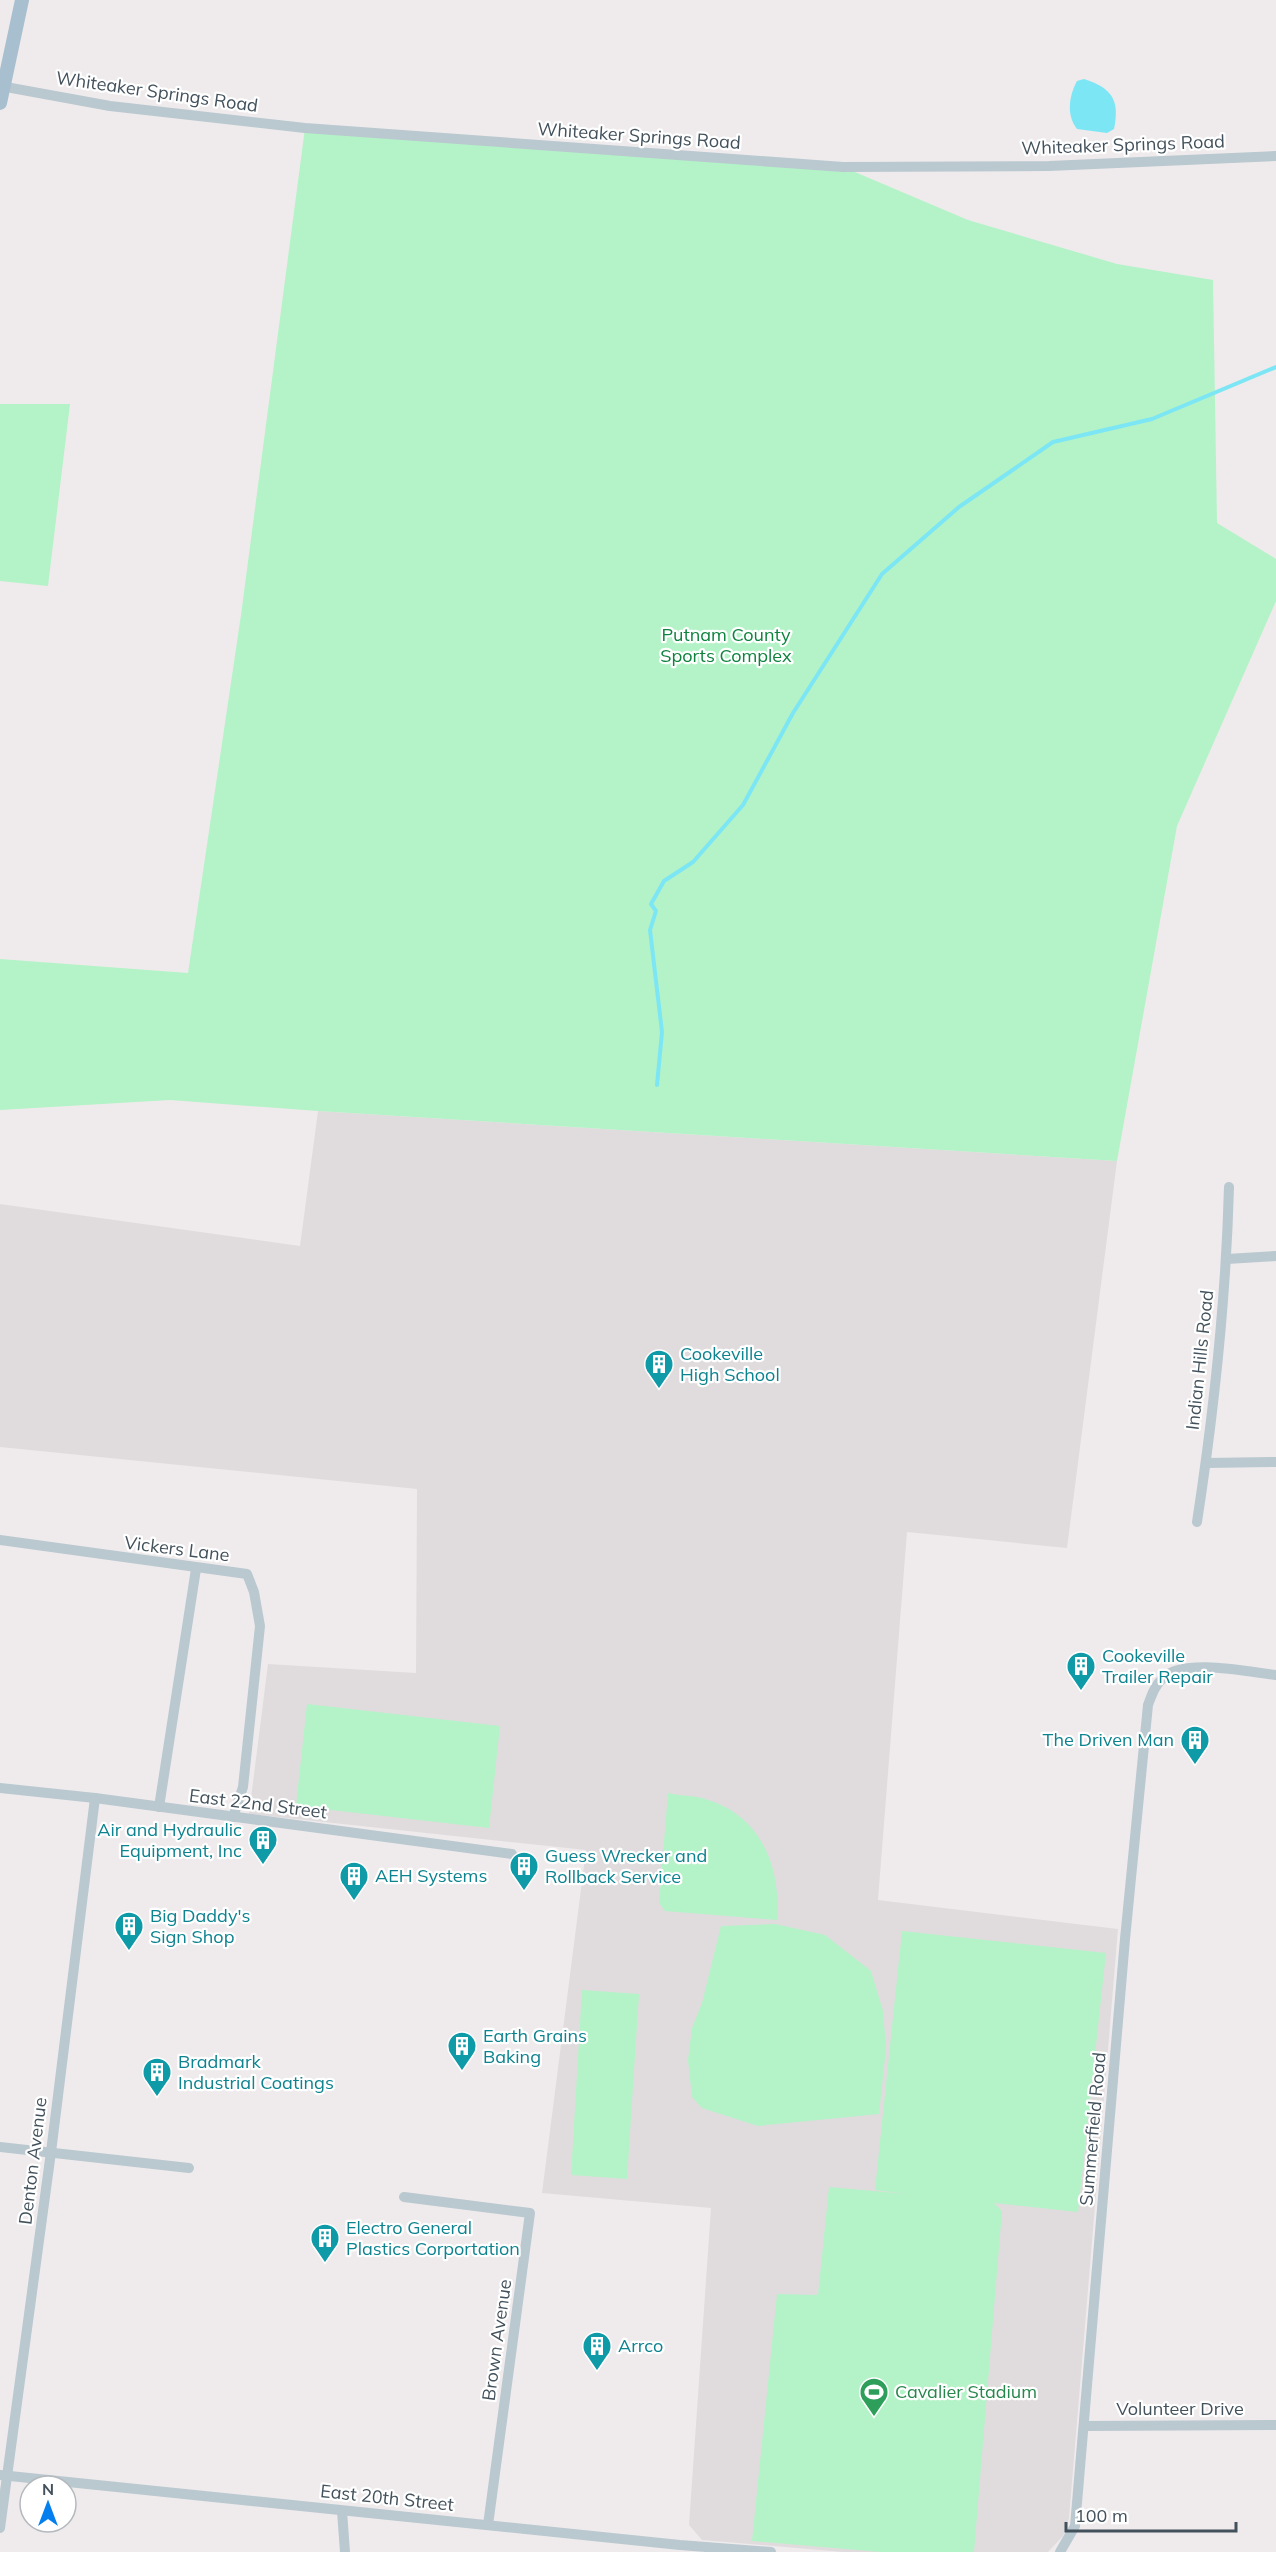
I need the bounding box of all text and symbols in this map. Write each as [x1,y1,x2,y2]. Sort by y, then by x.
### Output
street label: Whiteaker Springs Road [55,66,260,117]
street label: Whiteaker Springs Road [537,117,741,154]
street label: Whiteaker Springs Road [1021,129,1225,160]
park label: Putnam County Sports Complex [660,623,792,667]
street label: Indian Hills Road [1181,1289,1218,1431]
place label: Cookeville High School [680,1342,780,1386]
building icon: Cookeville High School [643,1348,675,1390]
street label: Vickers Lane [123,1531,231,1566]
place label: Cookeville Trailer Repair [1102,1644,1213,1688]
building icon: Cookeville Trailer Repair [1065,1650,1097,1692]
building icon: The Driven Man [1179,1724,1211,1766]
place label: The Driven Man [1043,1728,1174,1751]
street label: East 22nd Street [188,1784,328,1823]
place label: Air and Hydraulic Equipment, Inc [97,1818,242,1862]
building icon: Air and Hydraulic Equipment, Inc [247,1824,279,1866]
place label: Guess Wrecker and Rollback Service [545,1844,707,1888]
building icon: Guess Wrecker and Rollback Service [508,1850,540,1892]
building icon: AEH Systems [338,1860,370,1902]
place label: AEH Systems [375,1864,487,1887]
place label: Big Daddy's Sign Shop [150,1904,250,1948]
building icon: Big Daddy's Sign Shop [113,1910,145,1952]
place label: Earth Grains Baking [483,2024,587,2068]
building icon: Earth Grains Baking [446,2030,478,2072]
place label: Bradmark Industrial Coatings [178,2050,334,2094]
street label: Summerfield Road [1074,2051,1111,2207]
building icon: Bradmark Industrial Coatings [141,2056,173,2098]
street label: Denton Avenue [13,2096,52,2226]
place label: Electro General Plastics Corportation [346,2216,520,2260]
building icon: Electro General Plastics Corportation [309,2222,341,2264]
street label: Brown Avenue [477,2278,516,2402]
building icon: Arrco [581,2330,613,2372]
place label: Arrco [618,2334,663,2357]
sports icon: Cavalier Stadium [858,2376,890,2418]
place label: Cavalier Stadium [895,2380,1037,2403]
street label: Volunteer Drive [1116,2397,1244,2420]
north arrow [18,2474,78,2534]
text: N [42,2479,54,2499]
street label: East 20th Street [319,2479,455,2516]
scale bar [1066,2495,1236,2533]
text: 100 m [1075,2504,1128,2527]

